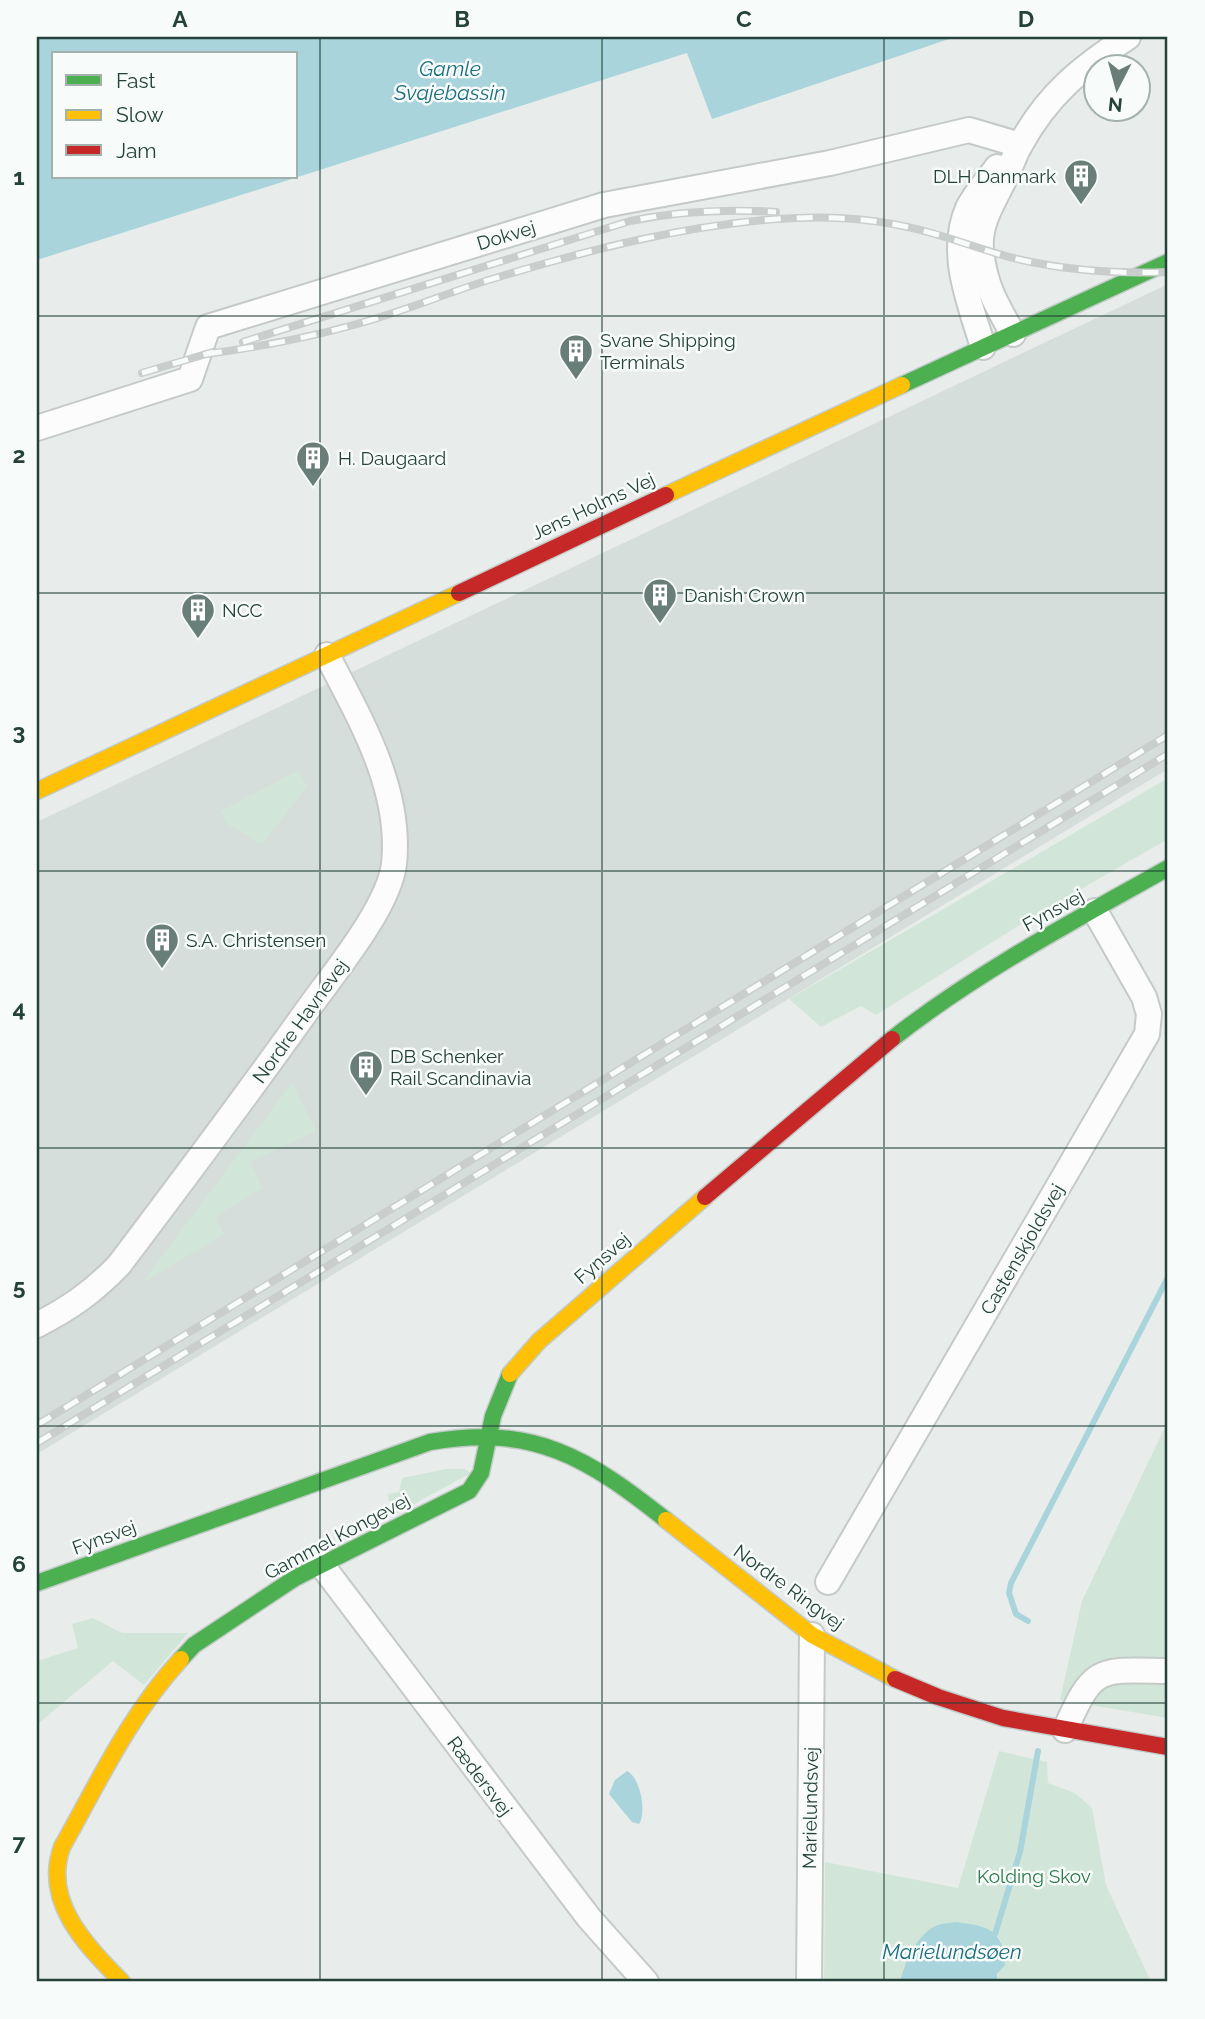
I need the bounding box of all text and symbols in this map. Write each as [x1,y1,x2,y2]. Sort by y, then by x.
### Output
text: A [172,5,188,32]
text: B [454,5,470,32]
text: C [736,5,752,32]
text: D [1018,5,1034,32]
legend [52,52,298,178]
north arrow [1082,52,1152,122]
water label: Gamle Svajebassin [393,56,506,105]
text: Fast [116,68,156,93]
text: N [1107,93,1124,117]
text: Slow [116,102,164,127]
text: Jam [116,138,157,163]
building icon: DLH Danmark [1062,157,1100,206]
text: 1 [13,163,25,190]
place label: DLH Danmark [933,165,1056,187]
street label: Dokvej [474,216,538,254]
place label: Svane Shipping Terminals [600,329,736,373]
building icon: Svane Shipping Terminals [557,332,595,381]
building icon: H. Daugaard [294,439,332,488]
text: 2 [13,441,25,468]
place label: H. Daugaard [338,447,446,469]
street label: Jens Holms Vej [528,468,658,544]
building icon: Danish Crown [641,576,679,625]
place label: Danish Crown [684,584,805,606]
building icon: NCC [179,591,217,640]
place label: NCC [222,599,263,621]
text: 3 [13,718,25,745]
street label: Fynsvej [1019,884,1087,936]
building icon: S.A. Christensen [143,921,181,970]
place label: S.A. Christensen [186,929,326,951]
street label: Nordre Havnevej [248,955,352,1087]
text: 4 [12,995,26,1022]
place label: DB Schenker Rail Scandinavia [390,1045,531,1089]
building icon: DB Schenker Rail Scandinavia [347,1048,385,1097]
street label: Castenskjoldsvej [976,1180,1068,1318]
street label: Fynsvej [570,1228,634,1288]
text: 5 [13,1273,26,1300]
street label: Gammel Kongevej [261,1488,413,1584]
street label: Fynsvej [69,1515,139,1559]
street label: Nordre Ringvej [730,1540,848,1634]
text: 6 [12,1550,26,1577]
street label: Rædersvej [443,1732,517,1820]
street label: Marielundsvej [798,1747,822,1869]
text: 7 [13,1828,26,1855]
park label: Kolding Skov [977,1865,1091,1887]
water label: Marielundsøen [882,1939,1022,1964]

